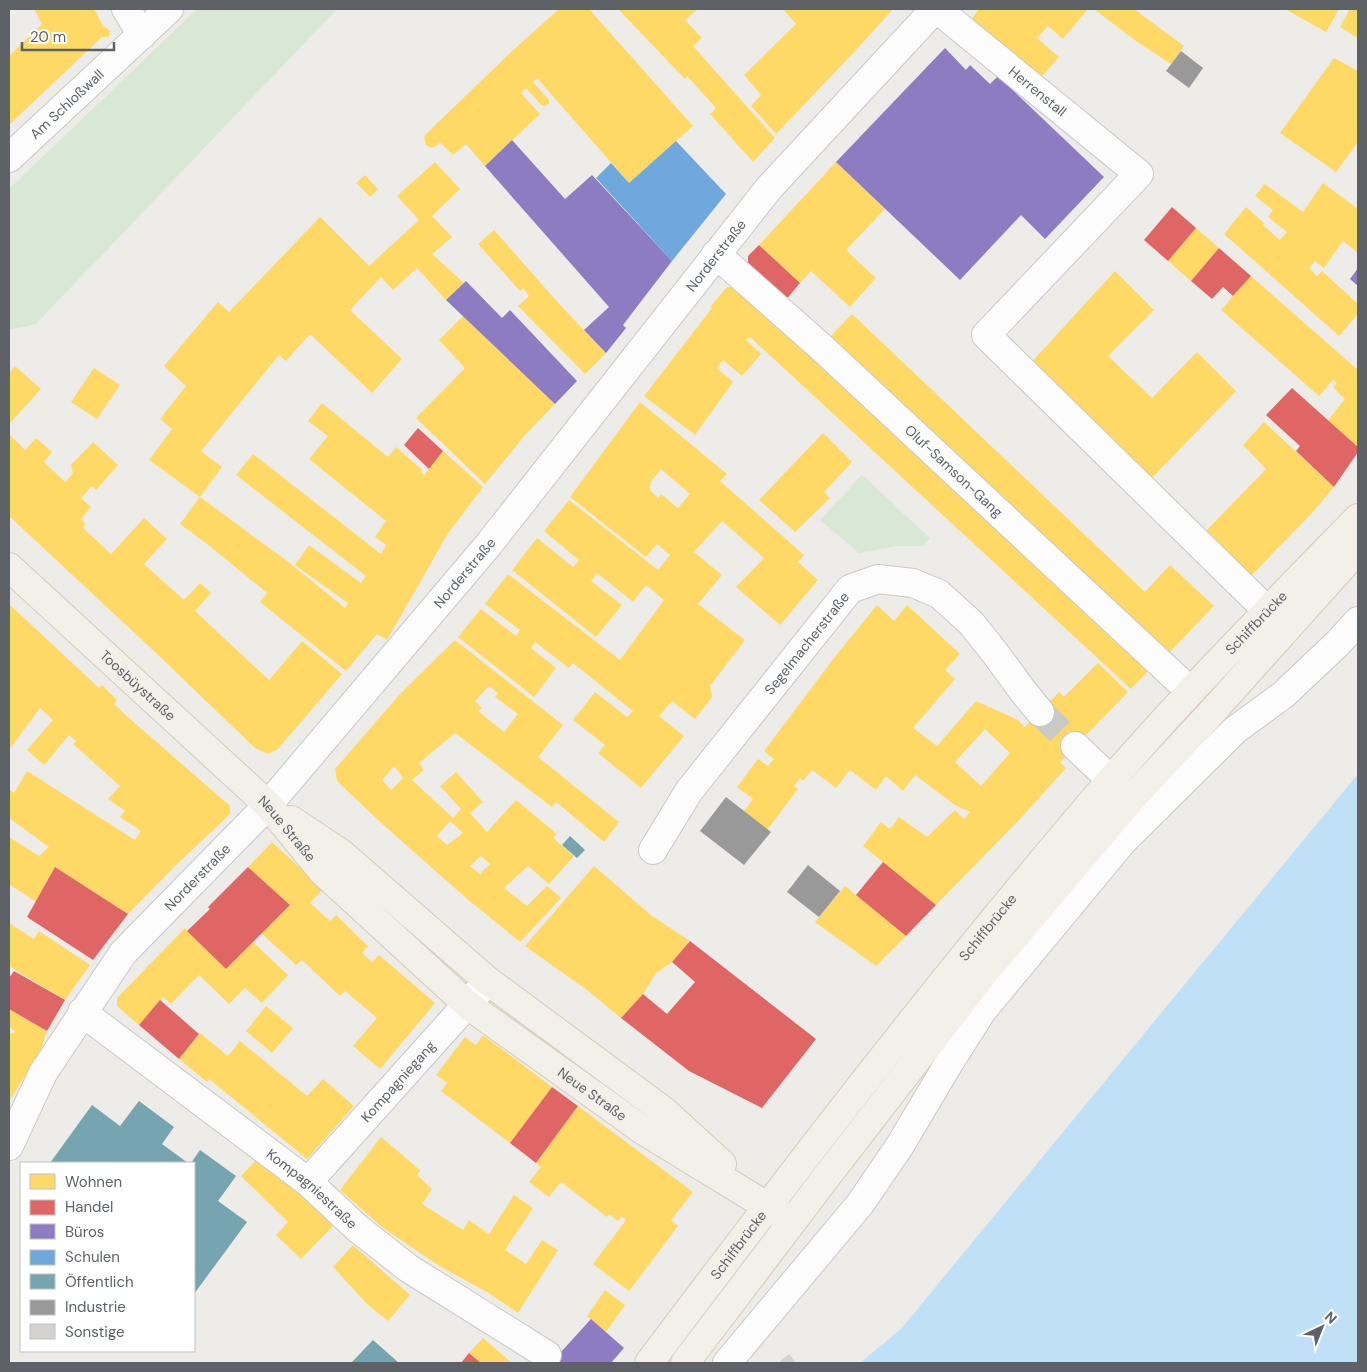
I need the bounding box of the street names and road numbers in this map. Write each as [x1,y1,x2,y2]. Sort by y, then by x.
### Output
street label: Herrenstall [1005,62,1070,120]
street label: Am Schloßwall [26,65,108,143]
street label: Norderstraße [682,216,750,295]
street label: Oluf-Samson-Gang [901,421,1007,521]
street label: Norderstraße [430,534,500,612]
street label: Schiffbrücke [1221,587,1291,658]
street label: Segelmacherstraße [760,588,853,698]
street label: Toosbüystraße [96,646,180,725]
street label: Neue Straße [254,792,320,865]
street label: Norderstraße [161,840,234,914]
street label: Schiffbrücke [955,890,1021,964]
street label: Kompagniegang [357,1037,439,1126]
street label: Neue Straße [554,1063,630,1125]
street label: Kompagniestraße [263,1145,361,1233]
street label: Schiffbrücke [706,1207,770,1283]

